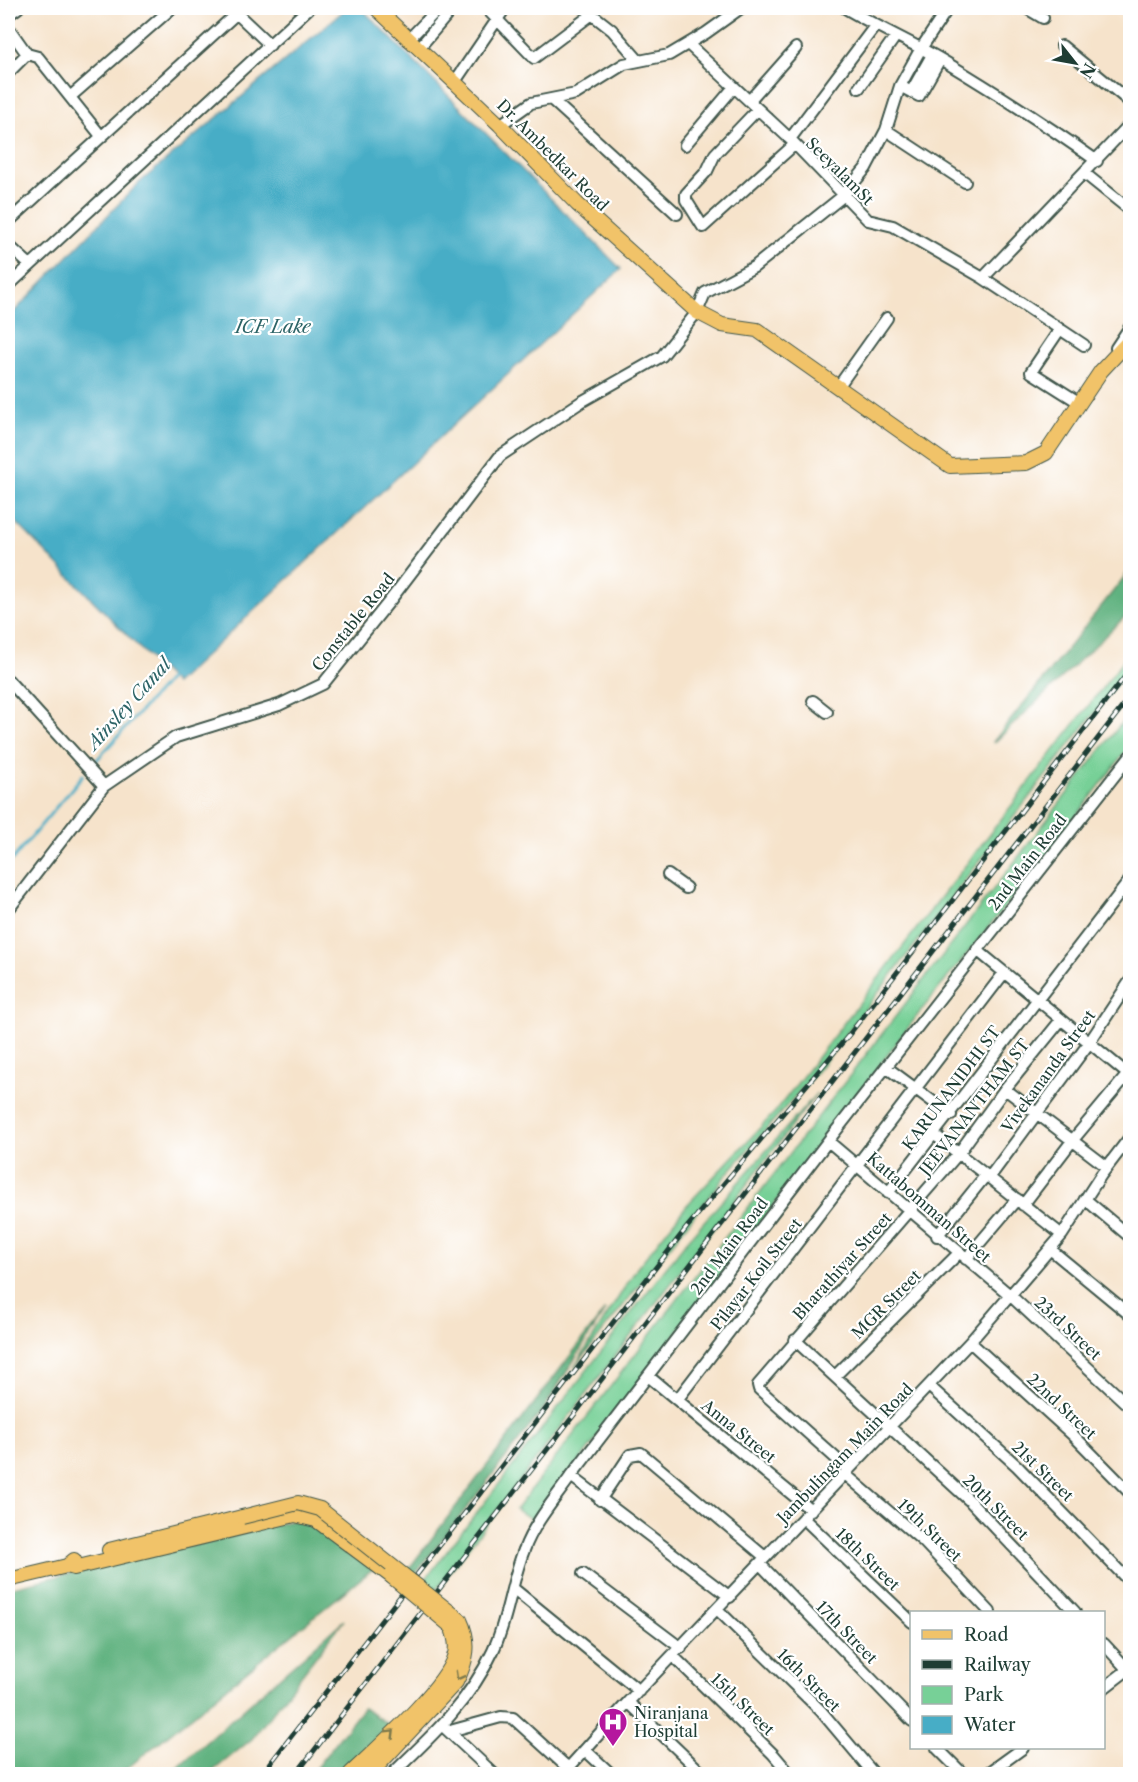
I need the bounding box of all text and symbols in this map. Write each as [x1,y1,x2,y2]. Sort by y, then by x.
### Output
north arrow [1045,33,1105,93]
text: N [1076,60,1100,82]
street label: Dr. Ambedkar Road [493,95,613,215]
street label: SeeyalamSt [802,133,878,209]
water label: ICF Lake [233,316,312,338]
street label: Constable Road [307,569,399,675]
water label: Ainsley Canal [80,652,177,756]
street label: 2nd Main Road [983,810,1071,914]
street label: Vivekananda Street [996,1005,1099,1137]
street label: KARUNANIDHI ST [898,1022,1004,1154]
street label: JEEVANANTHAM ST [913,1035,1034,1182]
street label: Kattabomman Street [863,1148,995,1267]
street label: 2nd Main Road [686,1193,772,1299]
street label: Bharathiyar Street [788,1208,896,1324]
street label: Pilayar Koil Street [706,1214,806,1334]
street label: MGR Street [847,1265,925,1343]
street label: 23rd Street [1031,1292,1106,1364]
street label: 22nd Street [1023,1369,1101,1443]
street label: Jambulingam Main Road [771,1379,917,1529]
street label: Anna Street [697,1394,780,1467]
street label: 21st Street [1008,1437,1078,1506]
street label: 20th Street [959,1470,1033,1544]
street label: 19th Street [894,1495,966,1566]
street label: 18th Street [832,1523,904,1595]
street label: 17th Street [812,1596,882,1668]
legend [910,1611,1105,1749]
text: Road [964,1624,1009,1646]
street label: 16th Street [773,1644,845,1716]
text: Railway [964,1654,1032,1676]
street label: 15th Street [707,1669,779,1739]
one-way arrow [455,1670,466,1680]
text: Park [964,1684,1005,1706]
place label: Niranjana Hospital [634,1703,709,1741]
hospital icon: Niranjana Hospital [597,1706,629,1748]
text: Water [963,1714,1016,1736]
one-way arrow [384,1730,395,1741]

